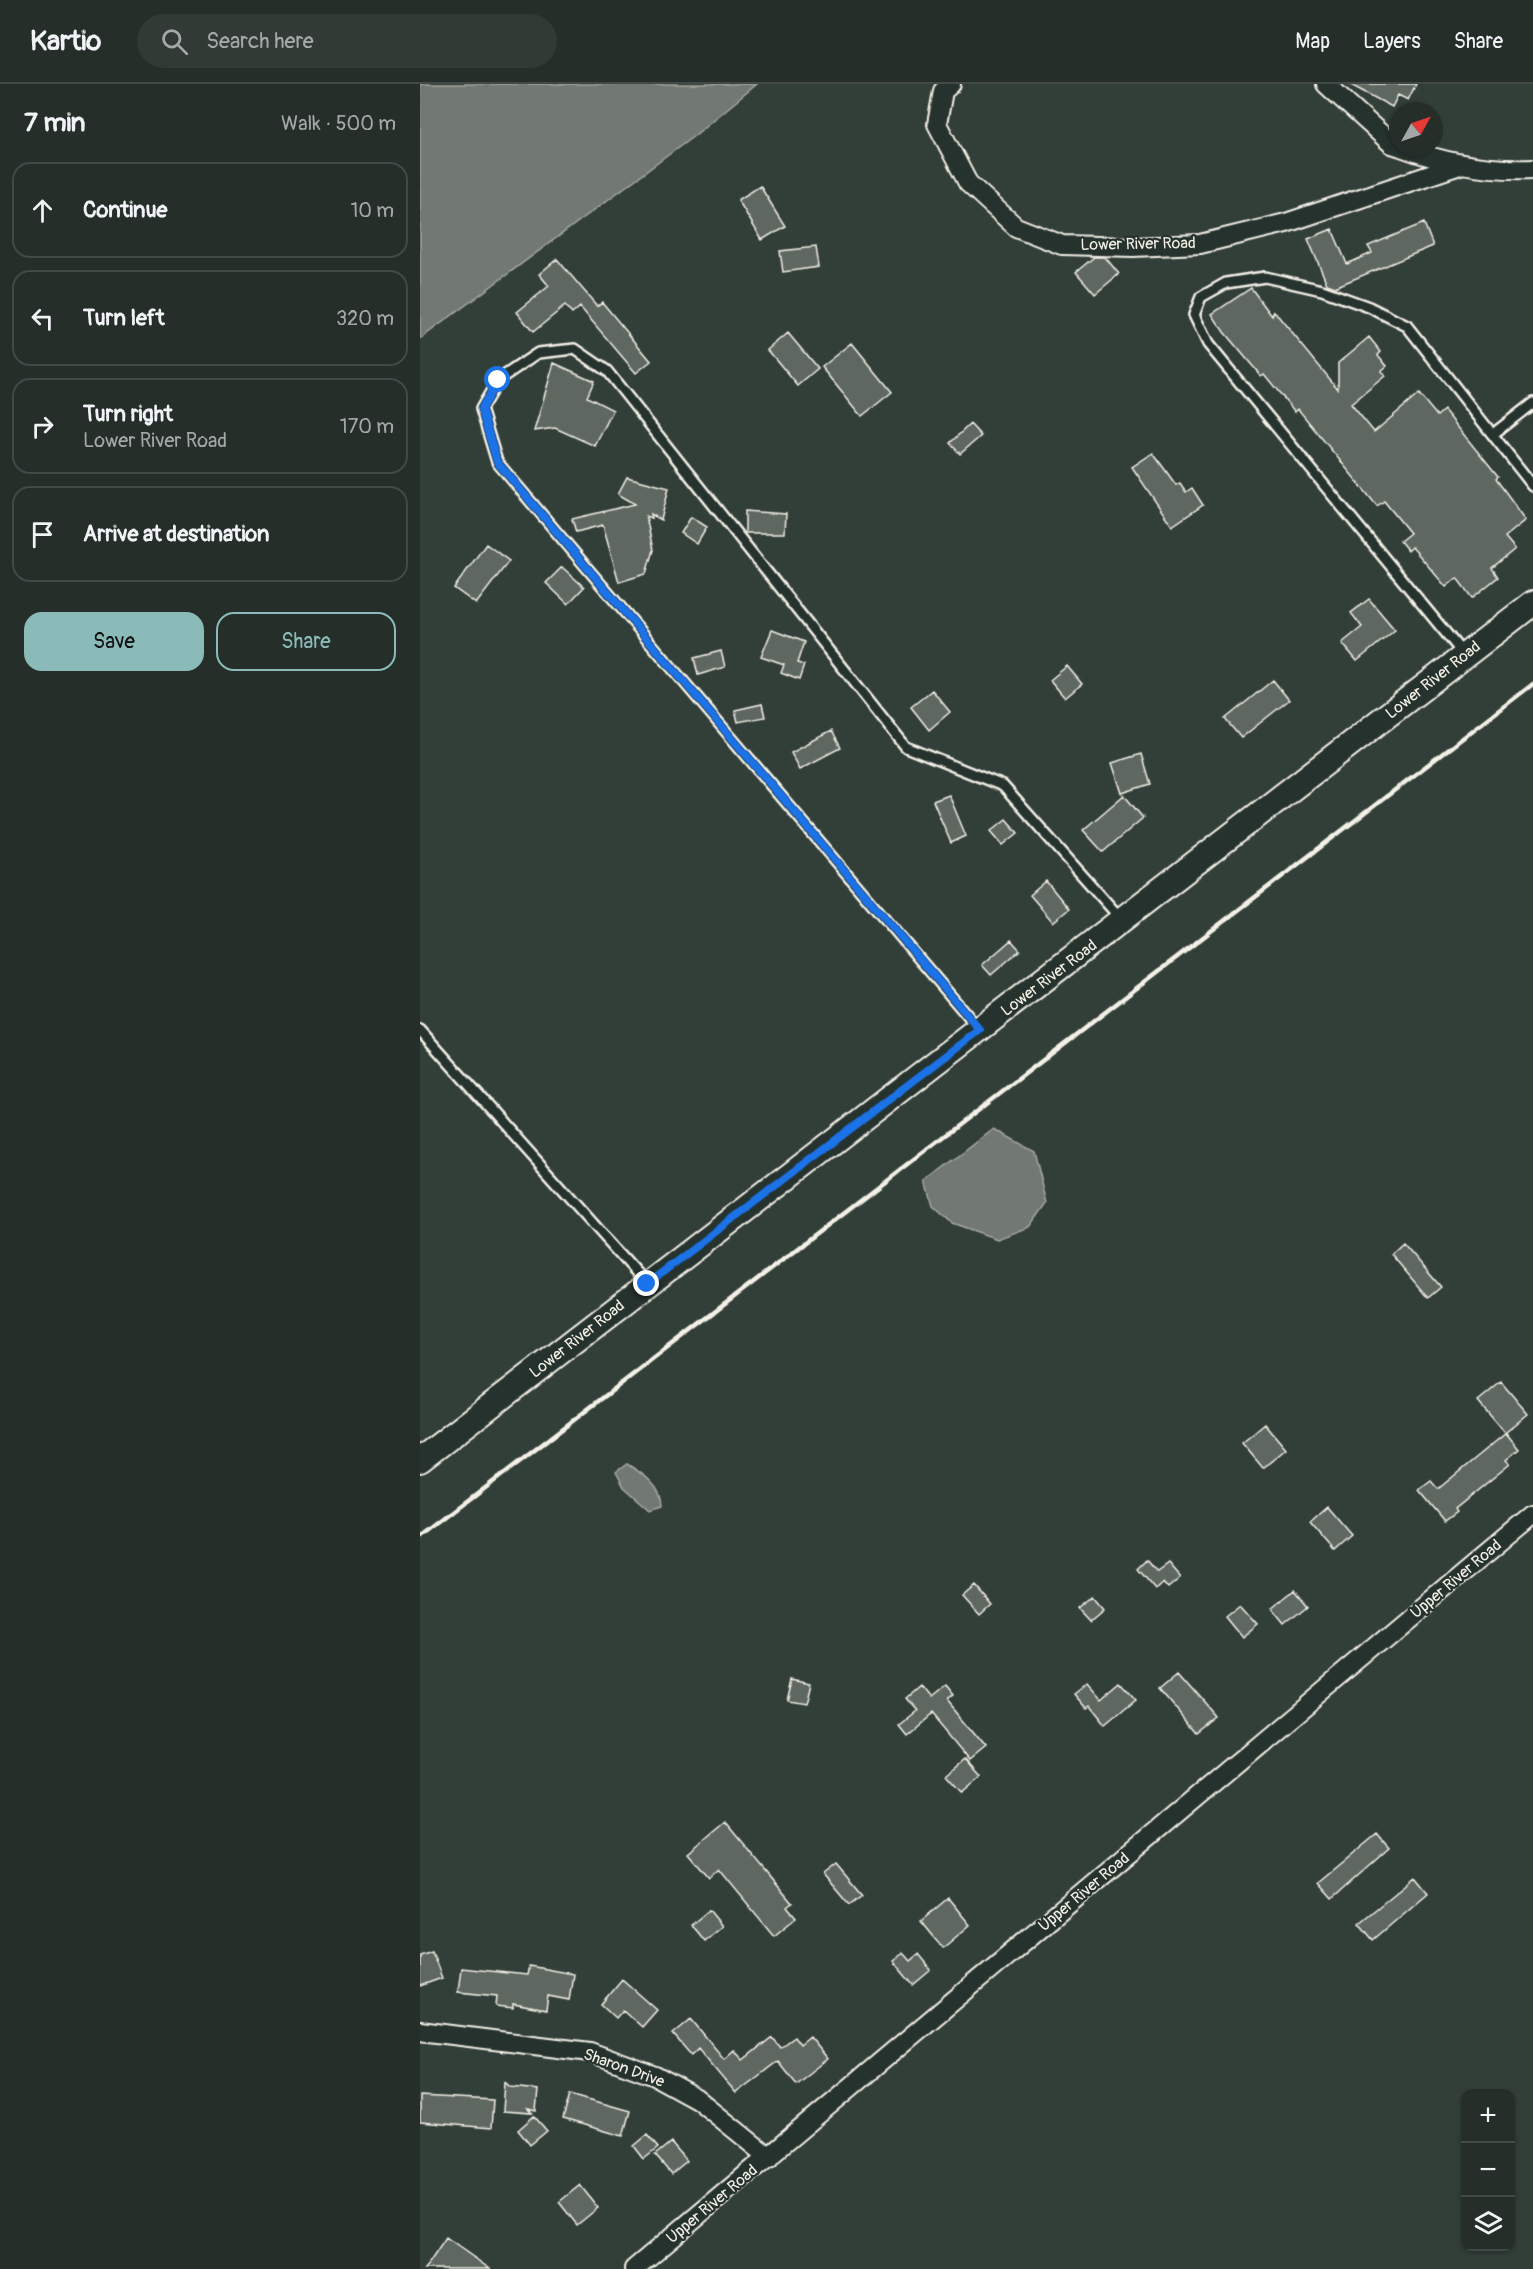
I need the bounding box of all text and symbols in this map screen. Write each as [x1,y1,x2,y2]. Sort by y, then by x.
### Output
search box [137,14,557,68]
text: Kartio [30,24,101,59]
icon: search [158,25,191,58]
text: Search here [206,27,314,55]
text: Map [1295,28,1330,55]
text: Layers [1363,28,1421,55]
text: Share [1454,28,1503,55]
north arrow [1389,102,1443,156]
text: 7 min [24,107,86,139]
text: Walk · 500 m [281,111,396,136]
icon: ahead [26,194,59,227]
text: Continue [83,196,167,224]
text: 10 m [350,198,394,223]
street label: Lower River Road [1080,233,1196,255]
icon: left [26,302,59,335]
text: Turn left [83,304,165,332]
text: 320 m [336,306,394,331]
route start [484,366,510,392]
text: Turn right [83,400,173,428]
icon: right [26,410,59,443]
text: 170 m [340,414,394,439]
text: Lower River Road [83,428,227,453]
icon: arrive [26,518,59,551]
text: Arrive at destination [83,520,269,548]
button: Save [24,612,204,671]
button: Share [216,612,396,671]
street label: Lower River Road [1381,637,1485,723]
street label: Lower River Road [997,935,1101,1021]
route end [633,1270,659,1296]
street label: Lower River Road [525,1296,629,1382]
street label: Upper River Road [1406,1535,1506,1623]
street label: Upper River Road [1034,1848,1134,1936]
street label: Sharon Drive [581,2044,667,2092]
map controls [1461,2089,1515,2251]
button: + [1461,2089,1515,2143]
button: − [1461,2143,1515,2197]
street label: Upper River Road [662,2160,762,2248]
button: layers [1461,2197,1515,2251]

